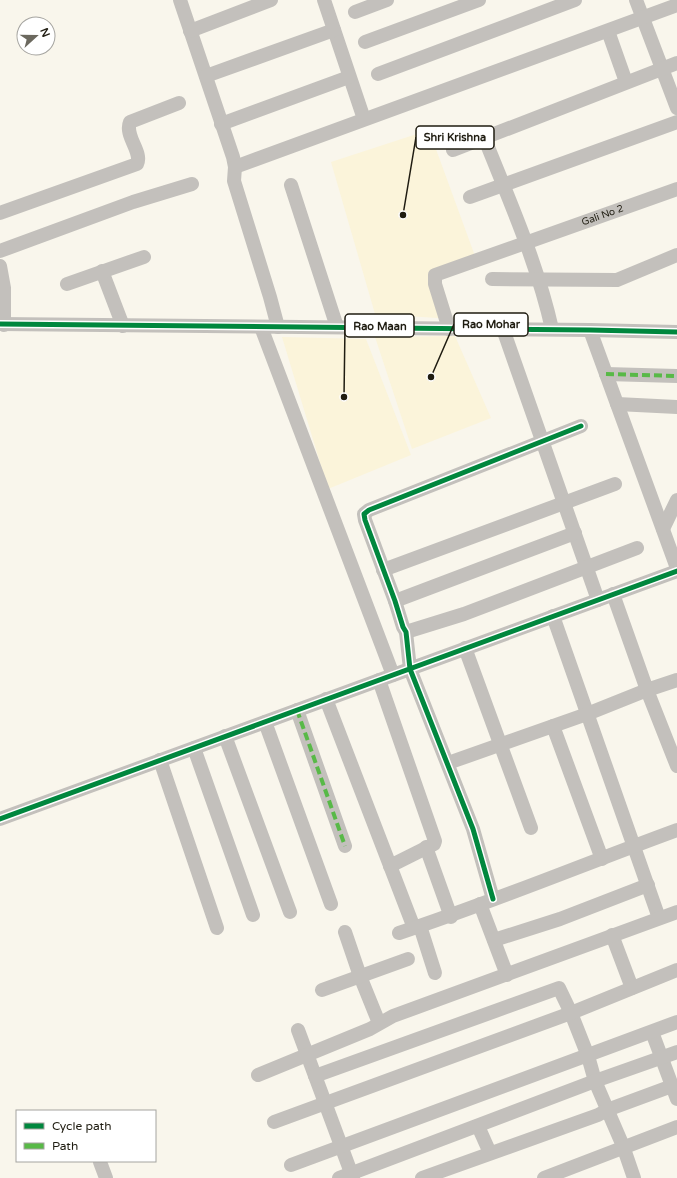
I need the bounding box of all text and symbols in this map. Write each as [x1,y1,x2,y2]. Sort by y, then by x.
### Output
north arrow [16,16,56,56]
text: N [37,26,53,39]
callout: Shri Krishna [416,126,494,149]
text: Shri Krishna [424,131,486,144]
street label: Gali No 2 [580,202,625,228]
callout: Rao Mohar [454,313,528,336]
callout: Rao Maan [345,314,414,337]
text: Rao Mohar [462,318,521,331]
text: Rao Maan [353,320,407,333]
legend [16,1110,156,1162]
text: Cycle path [52,1119,111,1133]
text: Path [52,1139,78,1153]

